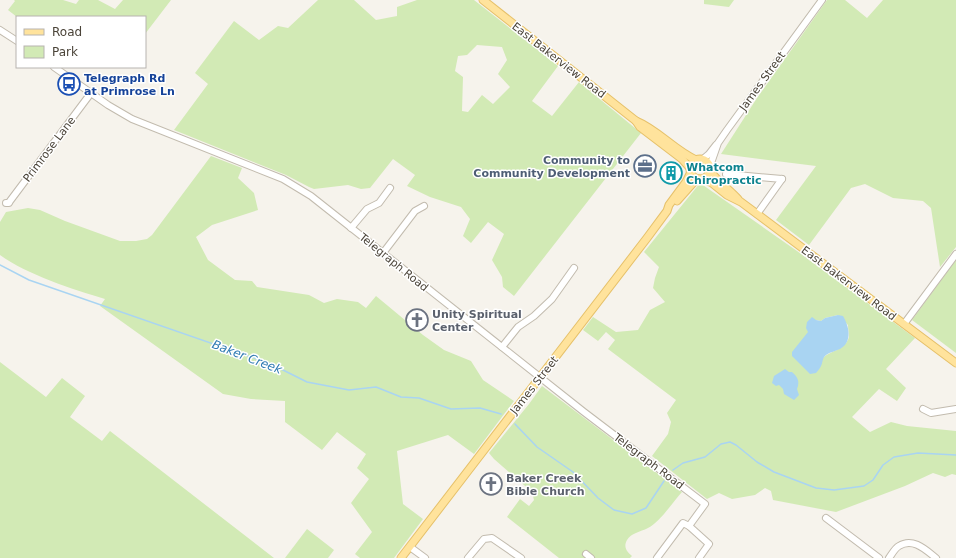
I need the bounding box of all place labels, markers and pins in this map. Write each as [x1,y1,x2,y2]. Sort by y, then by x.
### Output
bus stop icon: Telegraph Rd at Primrose Ln [56,71,82,97]
place label: Telegraph Rd at Primrose Ln [84,72,175,98]
office icon: Community to Community Development [632,153,658,179]
place label: Community to Community Development [473,154,630,180]
building icon: Whatcom Chiropractic [658,160,684,186]
place label: Whatcom Chiropractic [686,161,761,187]
church icon: Unity Spiritual Center [404,307,430,333]
place label: Unity Spiritual Center [432,308,522,334]
church icon: Baker Creek Bible Church [478,471,504,497]
place label: Baker Creek Bible Church [506,472,585,498]

